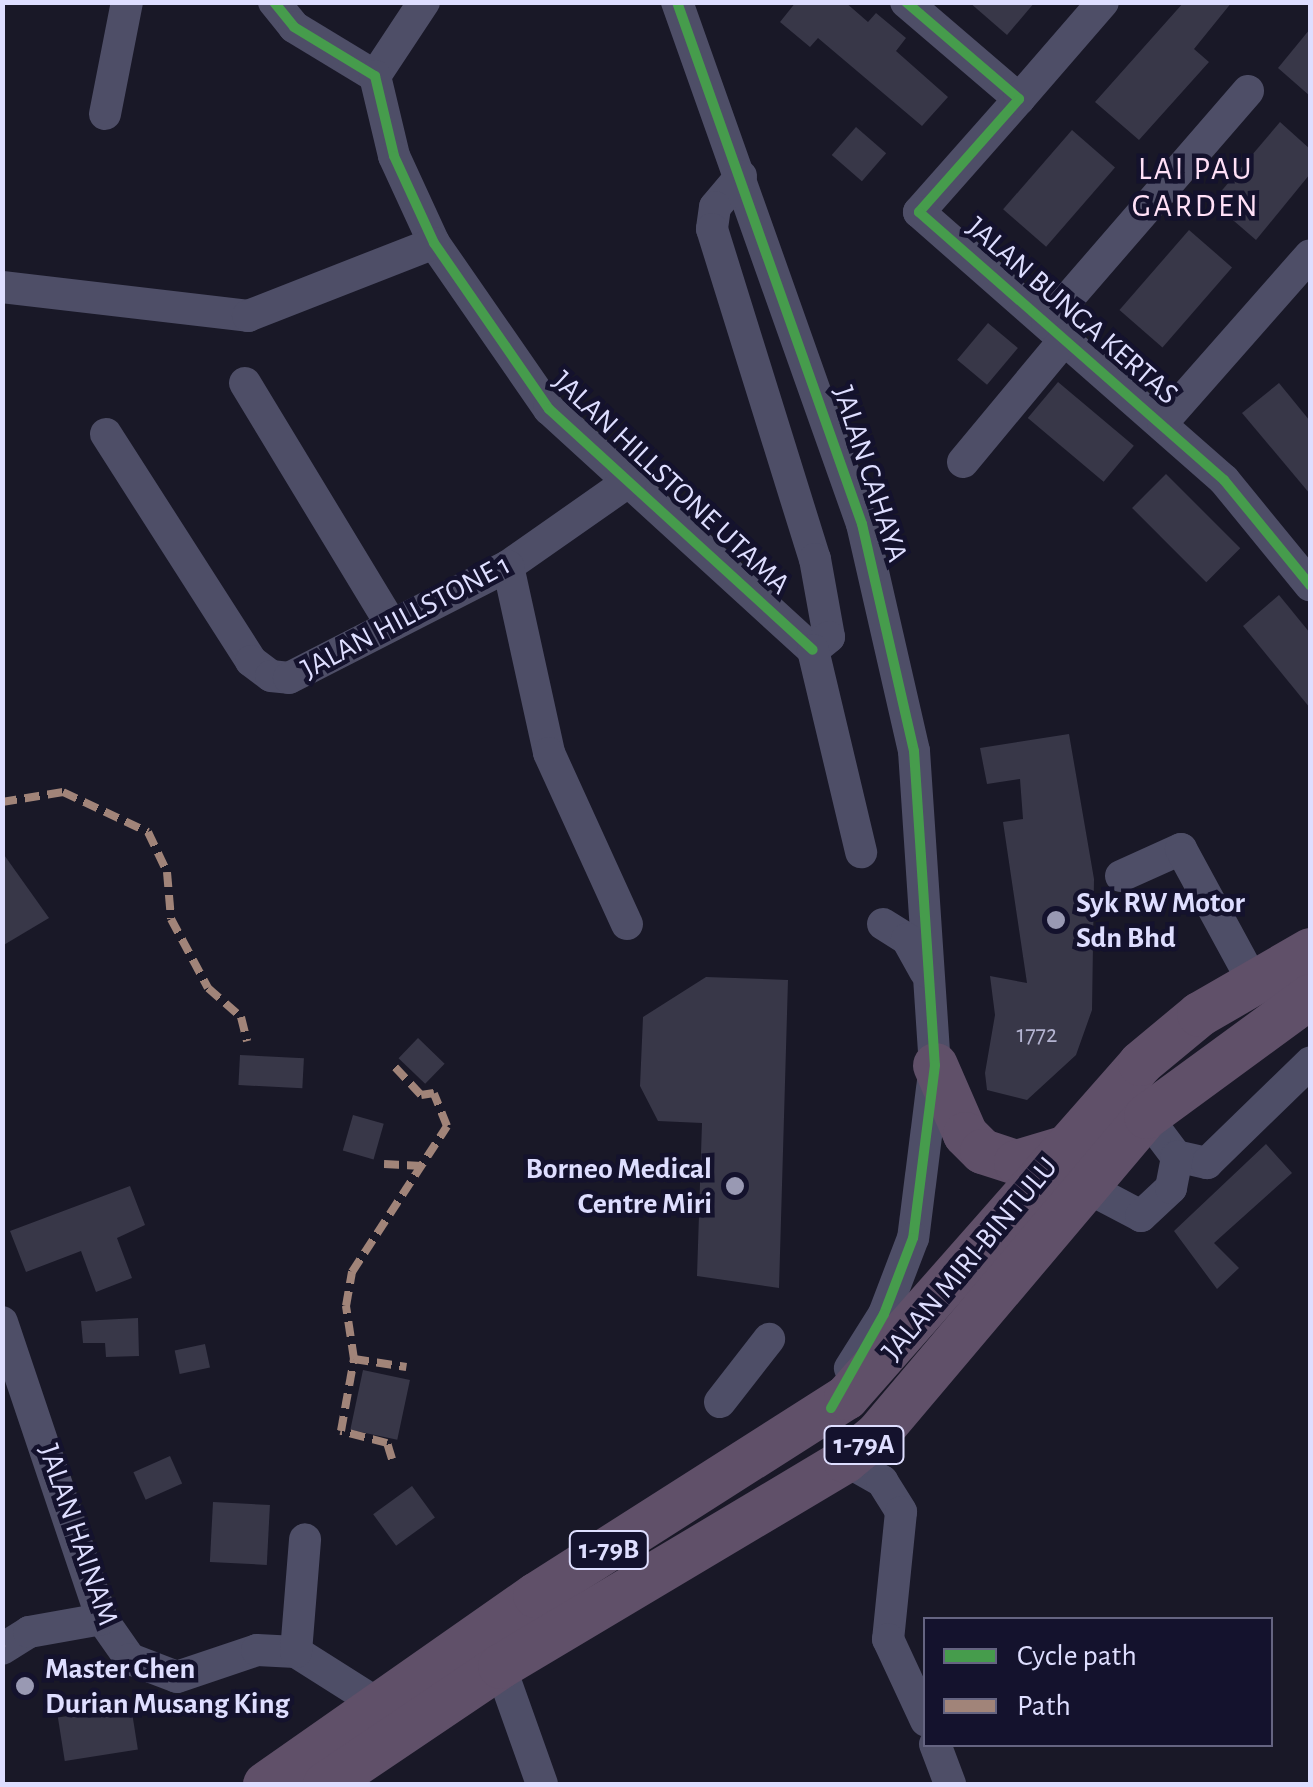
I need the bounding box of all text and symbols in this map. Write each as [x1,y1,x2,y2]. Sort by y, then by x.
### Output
district label: LAI PAU GARDEN [1132,151,1260,226]
street label: JALAN BUNGA KERTAS [959,209,1185,413]
street label: JALAN HILLSTONE UTAMA [545,364,797,602]
street label: JALAN CAHAYA [825,381,915,567]
street label: JALAN HILLSTONE 1 [295,547,517,687]
place label: Syk RW Motor Sdn Bhd [1076,885,1245,956]
marker: Syk RW Motor Sdn Bhd [1045,909,1067,931]
house number: 1772 [1017,1020,1057,1050]
street label: JALAN MIRI-BINTULU [874,1150,1066,1368]
place label: Borneo Medical Centre Miri [526,1151,712,1222]
marker: Borneo Medical Centre Miri [722,1173,748,1199]
road number: 1-79A [822,1422,906,1468]
street label: JALAN HAINAM [30,1440,126,1630]
road number: 1-79B [566,1527,652,1573]
legend [923,1617,1273,1747]
text: Cycle path [1017,1641,1137,1671]
place label: Master Chen Durian Musang King [45,1651,290,1722]
marker: Master Chen Durian Musang King [14,1675,36,1697]
text: Path [1017,1691,1071,1721]

